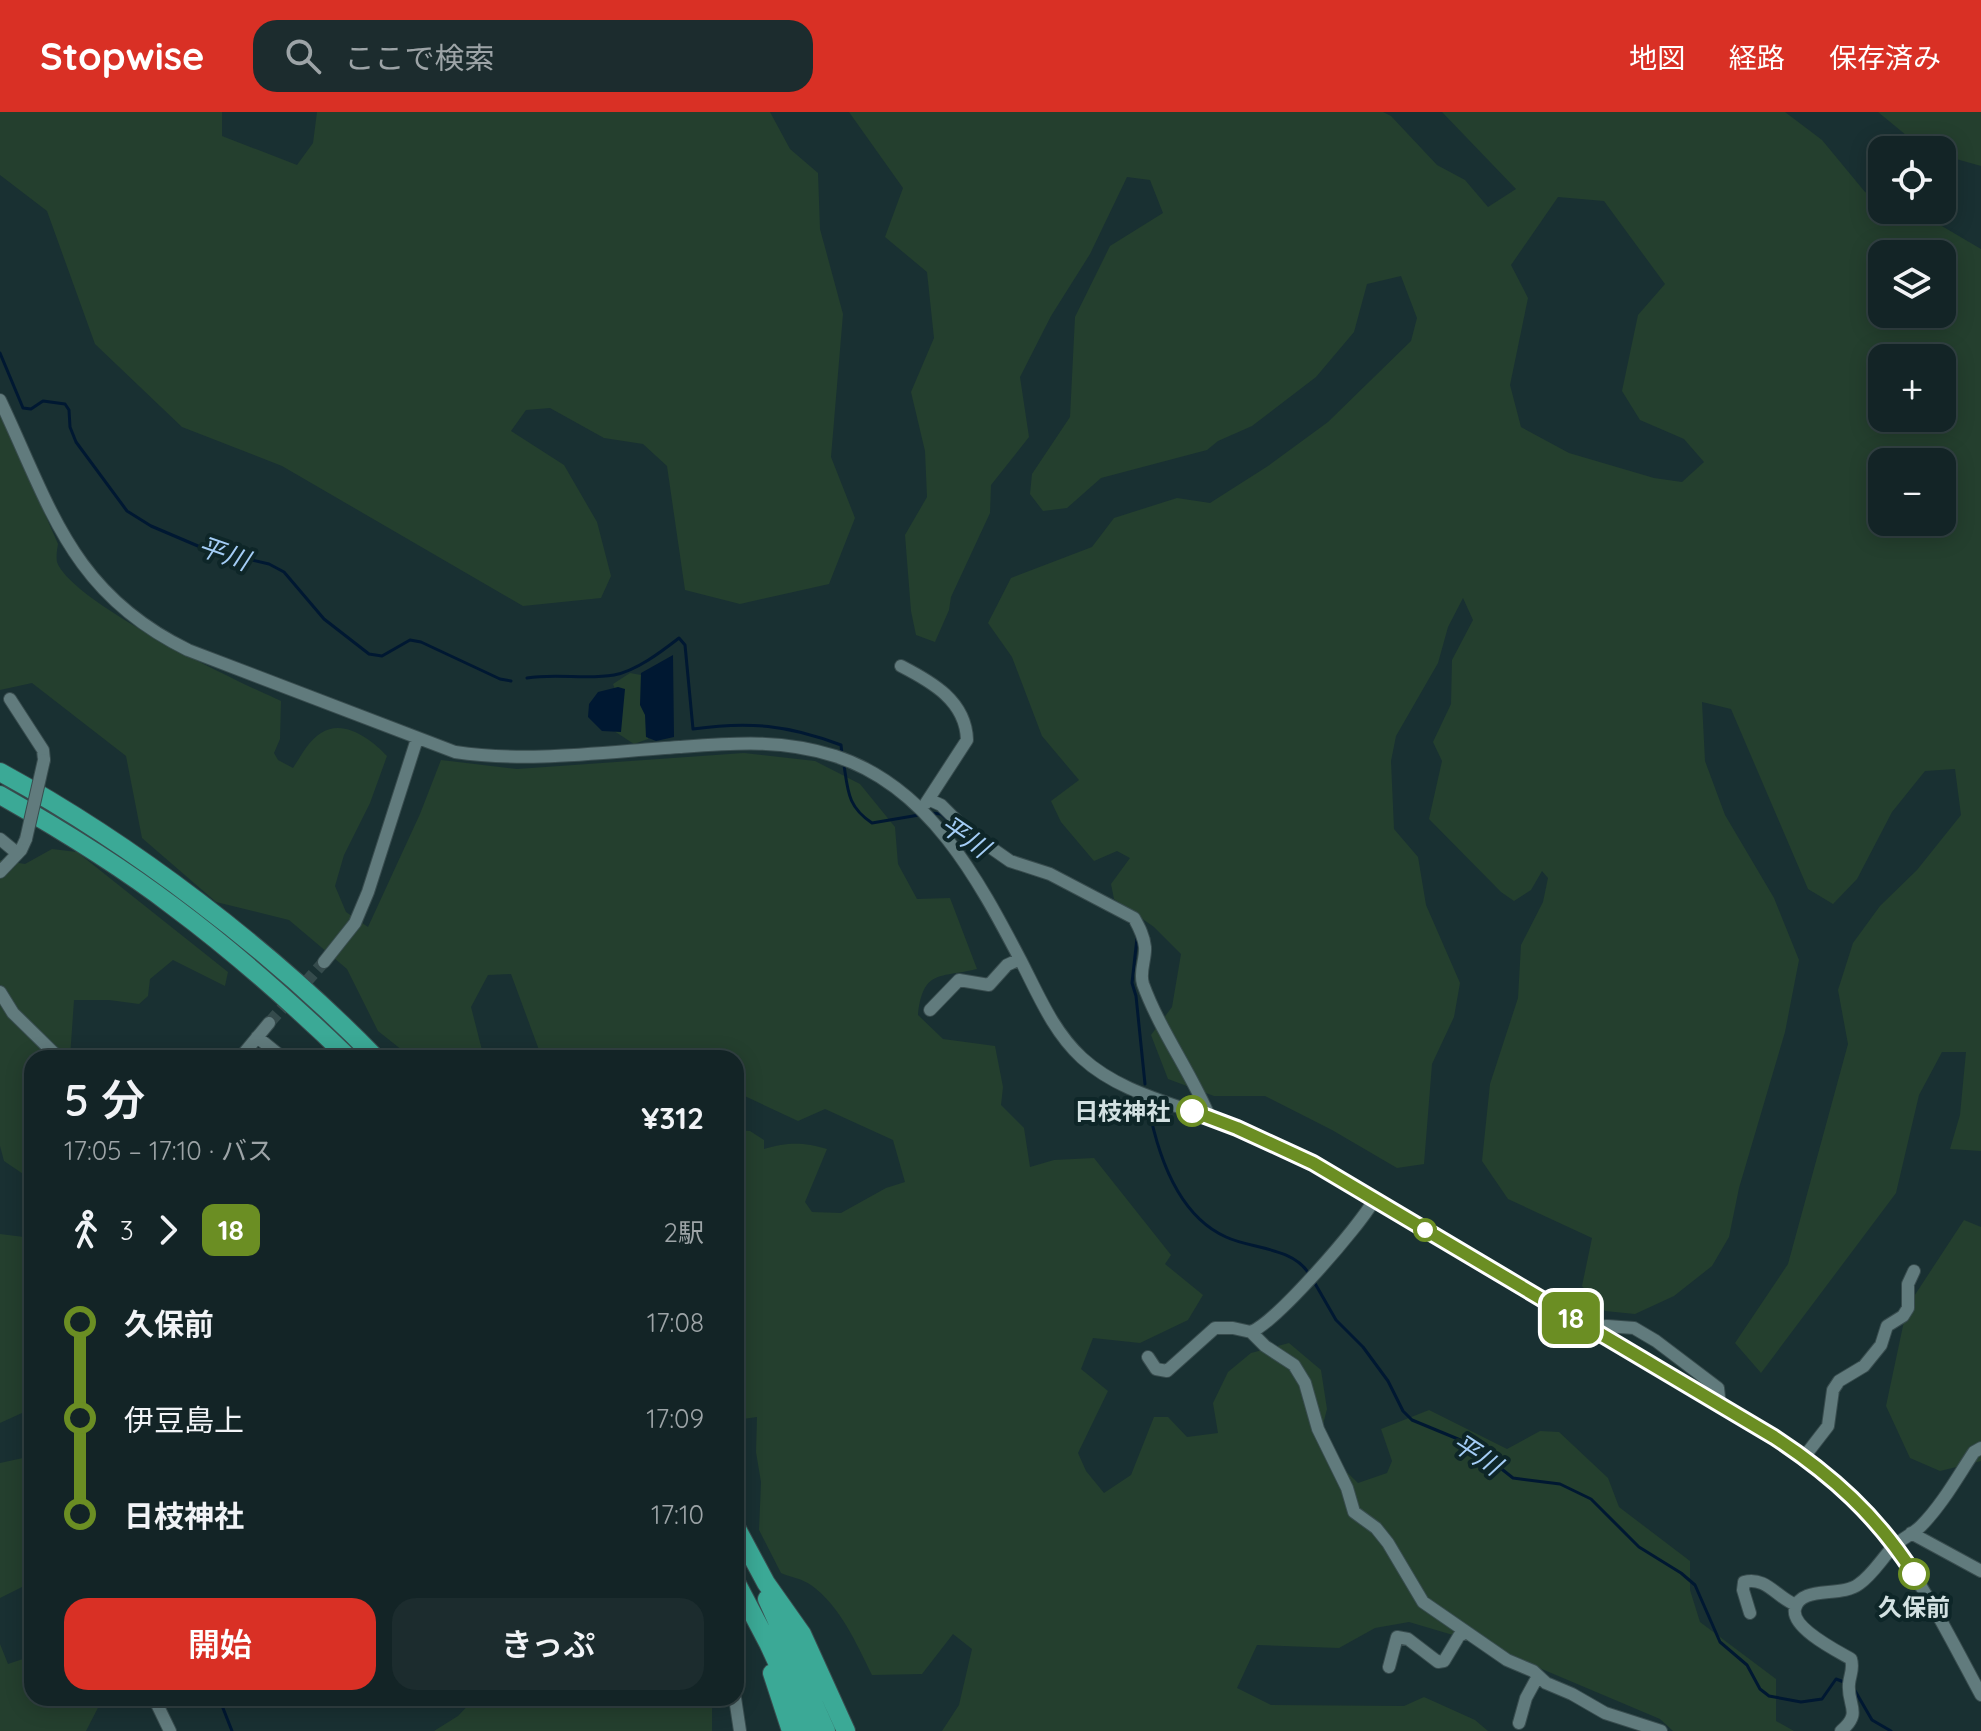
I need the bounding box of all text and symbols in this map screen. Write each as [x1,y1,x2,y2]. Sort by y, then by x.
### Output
search box [253,20,813,92]
text: Stopwise [40,32,205,80]
icon: search [281,34,325,78]
text: ここで検索 [345,39,495,77]
text: 地図 [1629,40,1685,75]
text: 経路 [1729,40,1785,75]
text: 保存済み [1829,40,1941,75]
map controls [1868,136,1956,536]
button: locate [1868,136,1956,224]
button: layers [1868,240,1956,328]
button: + [1868,344,1956,432]
button: − [1868,448,1956,536]
water label: 平川 [194,529,257,578]
water label: 平川 [934,808,998,866]
text: 5 分 [64,1072,145,1127]
place label: 日枝神社 [1074,1096,1170,1126]
marker: 日枝神社 [1177,1096,1207,1126]
text: ¥312 [641,1099,704,1137]
text: 17:05 – 17:10 · バス [64,1134,273,1167]
icon: walk [64,1208,108,1252]
icon: forward [146,1208,190,1252]
text: 18 [218,1212,244,1247]
text: 3 [120,1214,134,1247]
text: 2駅 [664,1216,704,1249]
unlabelled marker [1414,1219,1436,1241]
line badge: 18 [1535,1292,1607,1344]
text: 18 [1558,1300,1584,1335]
text: 久保前 [124,1305,214,1343]
text: 17:08 [647,1306,704,1339]
text: 伊豆島上 [124,1401,244,1439]
text: 17:09 [646,1402,704,1435]
water label: 平川 [1446,1426,1510,1484]
text: 日枝神社 [124,1497,244,1535]
text: 17:10 [651,1498,704,1531]
marker: 久保前 [1899,1559,1929,1589]
place label: 久保前 [1878,1592,1950,1622]
button: 開始 [64,1598,376,1690]
button: きっぷ [392,1598,704,1690]

